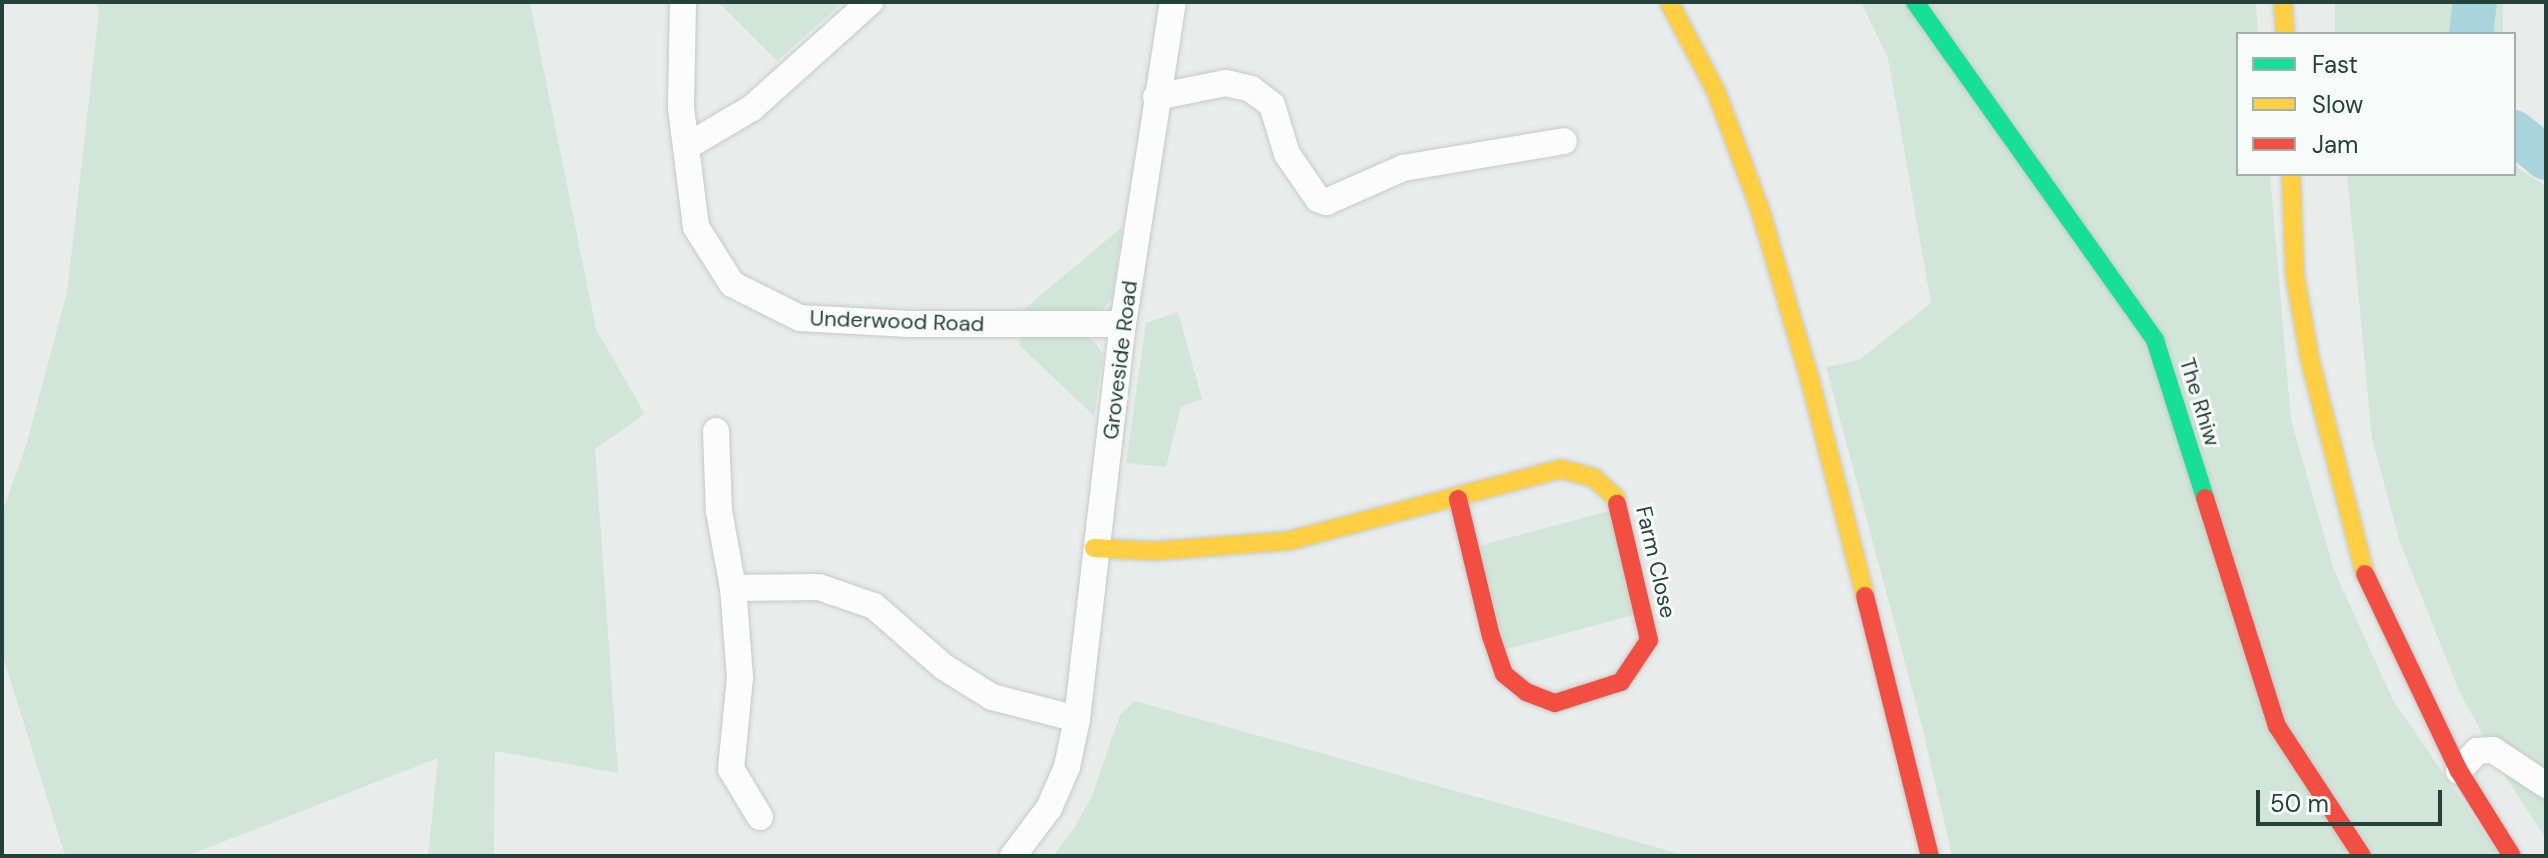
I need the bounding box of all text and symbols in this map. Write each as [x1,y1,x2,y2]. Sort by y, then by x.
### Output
legend [2236,32,2516,176]
text: Fast [2312,49,2358,80]
text: Slow [2312,89,2363,120]
text: Jam [2312,129,2358,160]
street label: Groveside Road [1097,279,1143,441]
street label: Underwood Road [809,305,985,337]
street label: The Rhiw [2174,355,2226,449]
street label: Farm Close [1630,504,1682,620]
scale bar [2260,774,2446,824]
text: 50 m [2270,788,2329,819]

